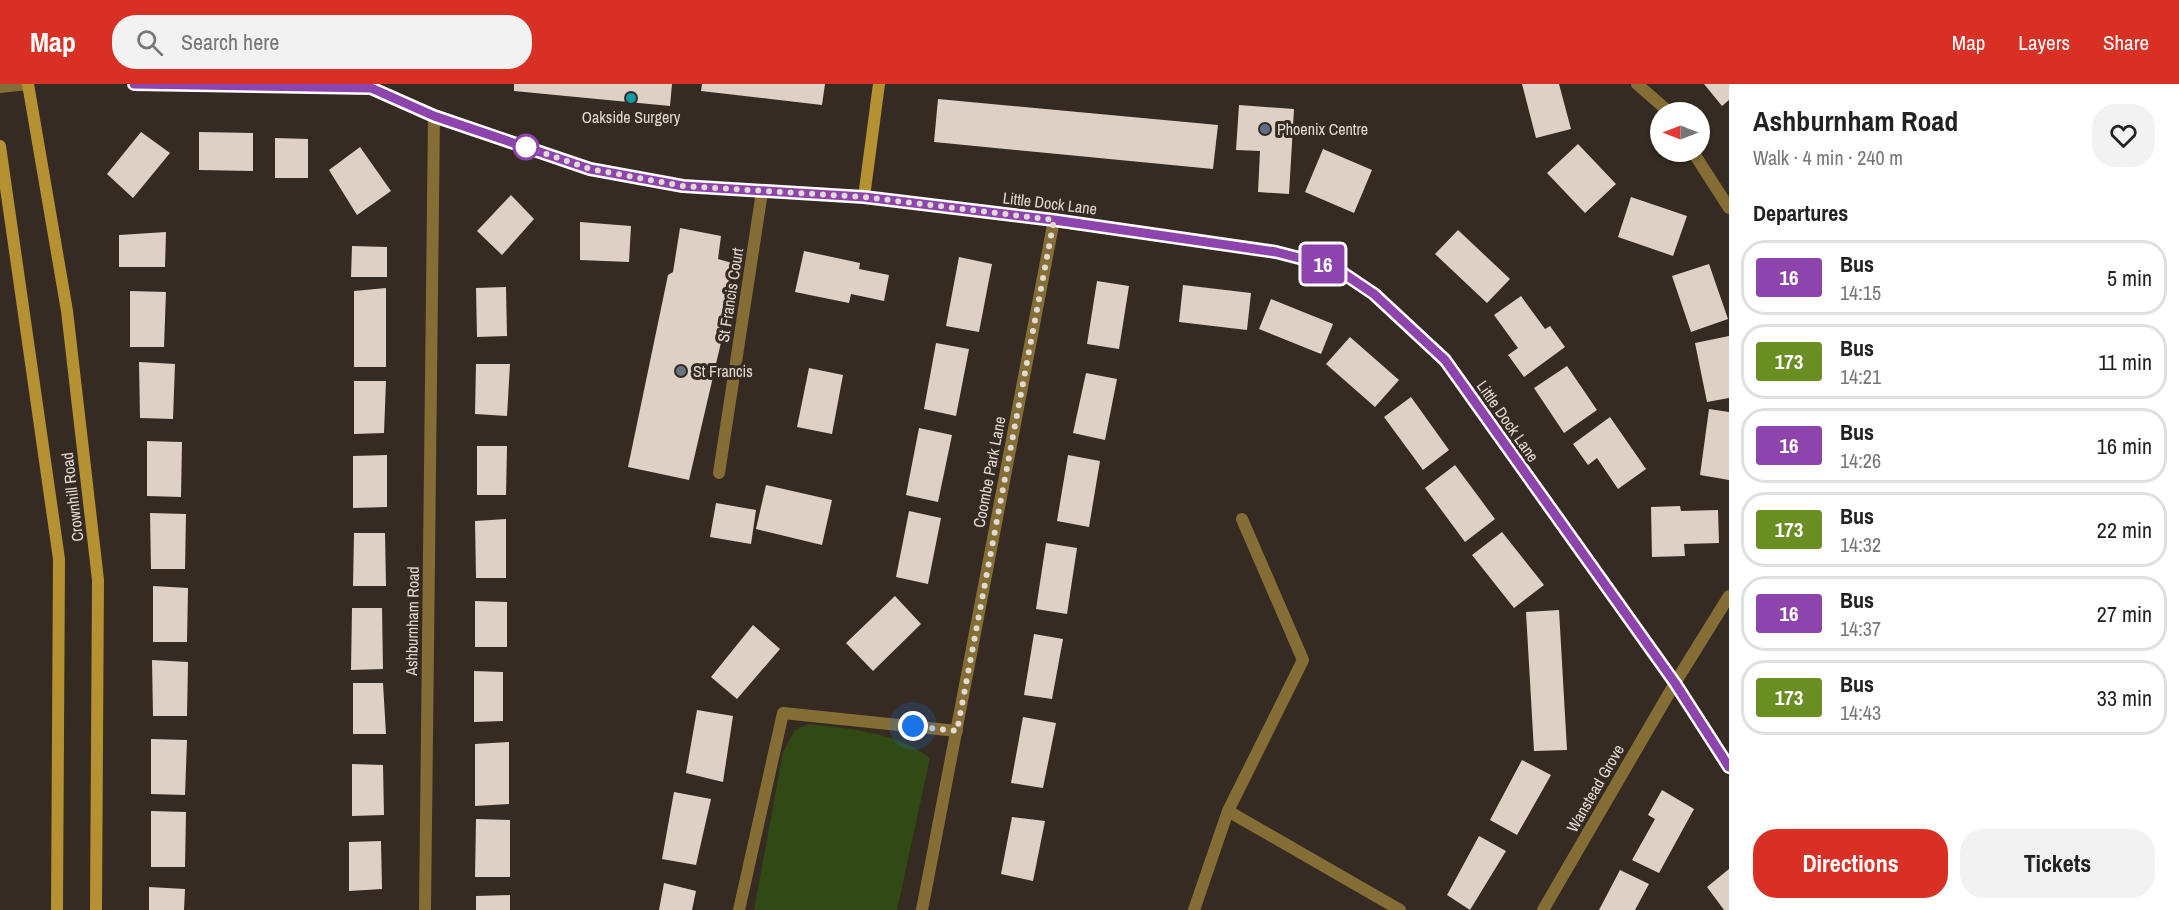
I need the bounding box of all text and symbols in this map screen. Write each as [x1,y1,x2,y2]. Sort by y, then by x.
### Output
search box [112,15,532,69]
text: Map [30,23,76,61]
icon: search [133,26,166,59]
text: Search here [181,27,279,57]
text: Map [1952,28,1985,57]
text: Layers [2018,28,2070,57]
text: Share [2103,28,2149,57]
marker: Oakside Surgery [624,91,638,105]
north arrow [1650,102,1710,162]
map controls [1650,102,1710,162]
text: Ashburnham Road [1753,102,1958,140]
button: heart [2092,104,2155,167]
place label: Oakside Surgery [582,106,681,128]
place label: Phoenix Centre [1277,118,1368,140]
marker: Phoenix Centre [1258,122,1272,136]
unlabelled marker [513,134,539,160]
text: Walk · 4 min · 240 m [1753,144,1903,171]
street label: Little Dock Lane [1002,186,1098,220]
text: Departures [1753,198,1848,228]
line badge: 16 [1296,244,1350,284]
street label: St Francis Court [712,246,748,344]
text: Bus [1840,249,1874,279]
text: 16 [1313,250,1333,279]
text: 16 [1779,263,1799,292]
text: 5 min [2107,263,2152,293]
text: 14:15 [1840,279,1881,306]
text: Bus [1840,333,1874,363]
text: 173 [1775,347,1803,376]
text: 11 min [2098,347,2152,377]
place label: St Francis [693,360,753,382]
text: 14:21 [1840,363,1881,390]
marker: St Francis [674,364,688,378]
street label: Little Dock Lane [1472,376,1544,466]
street label: Coombe Park Lane [967,414,1011,530]
text: Bus [1840,417,1874,447]
text: 16 [1779,431,1799,460]
text: 16 min [2097,431,2152,461]
text: 14:26 [1840,447,1881,474]
street label: Crownhill Road [56,451,88,543]
text: Bus [1840,501,1874,531]
text: 173 [1775,515,1803,544]
text: 22 min [2097,515,2152,545]
text: 14:32 [1840,531,1881,558]
street label: Ashburnham Road [400,566,424,677]
text: Bus [1840,585,1874,615]
text: 16 [1779,599,1799,628]
text: 27 min [2097,599,2152,629]
text: 14:37 [1840,615,1881,642]
text: Bus [1840,669,1874,699]
text: 173 [1775,683,1803,712]
text: 33 min [2097,683,2152,713]
text: 14:43 [1840,699,1881,726]
your location [898,711,928,741]
street label: Wanstead Grove [1561,740,1629,836]
button: Directions [1753,829,1948,898]
button: Tickets [1960,829,2155,898]

